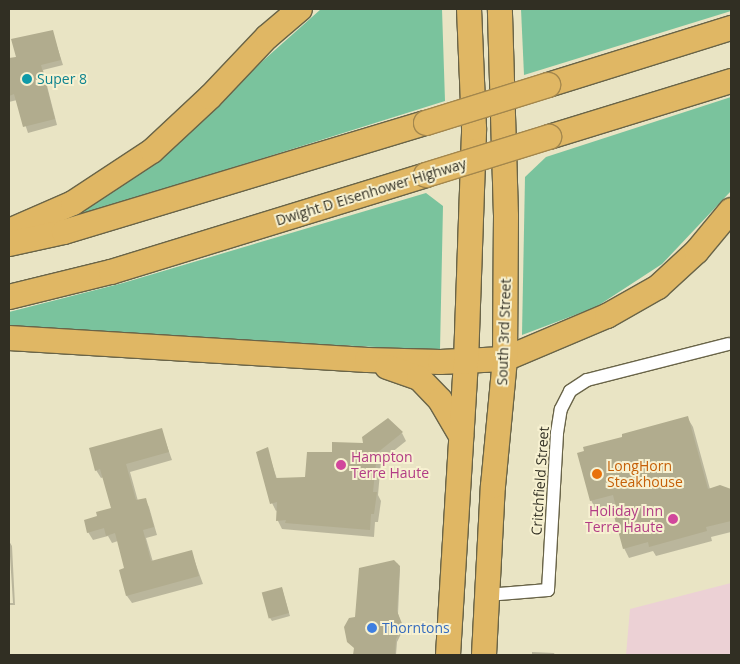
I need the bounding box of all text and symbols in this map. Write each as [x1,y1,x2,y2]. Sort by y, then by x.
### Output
place label: Super 8 [37,71,87,87]
marker: Super 8 [21,73,33,85]
street label: Dwight D Eisenhower Highway [274,155,468,229]
street label: South 3rd Street [494,278,514,386]
street label: Critchfield Street [528,426,552,536]
place label: Hampton Terre Haute [351,449,429,482]
place label: LongHorn Steakhouse [607,458,683,491]
marker: Hampton Terre Haute [335,459,347,471]
marker: LongHorn Steakhouse [591,468,603,480]
place label: Holiday Inn Terre Haute [585,503,663,536]
marker: Holiday Inn Terre Haute [667,513,679,525]
place label: Thorntons [382,620,450,636]
marker: Thorntons [366,622,378,634]

